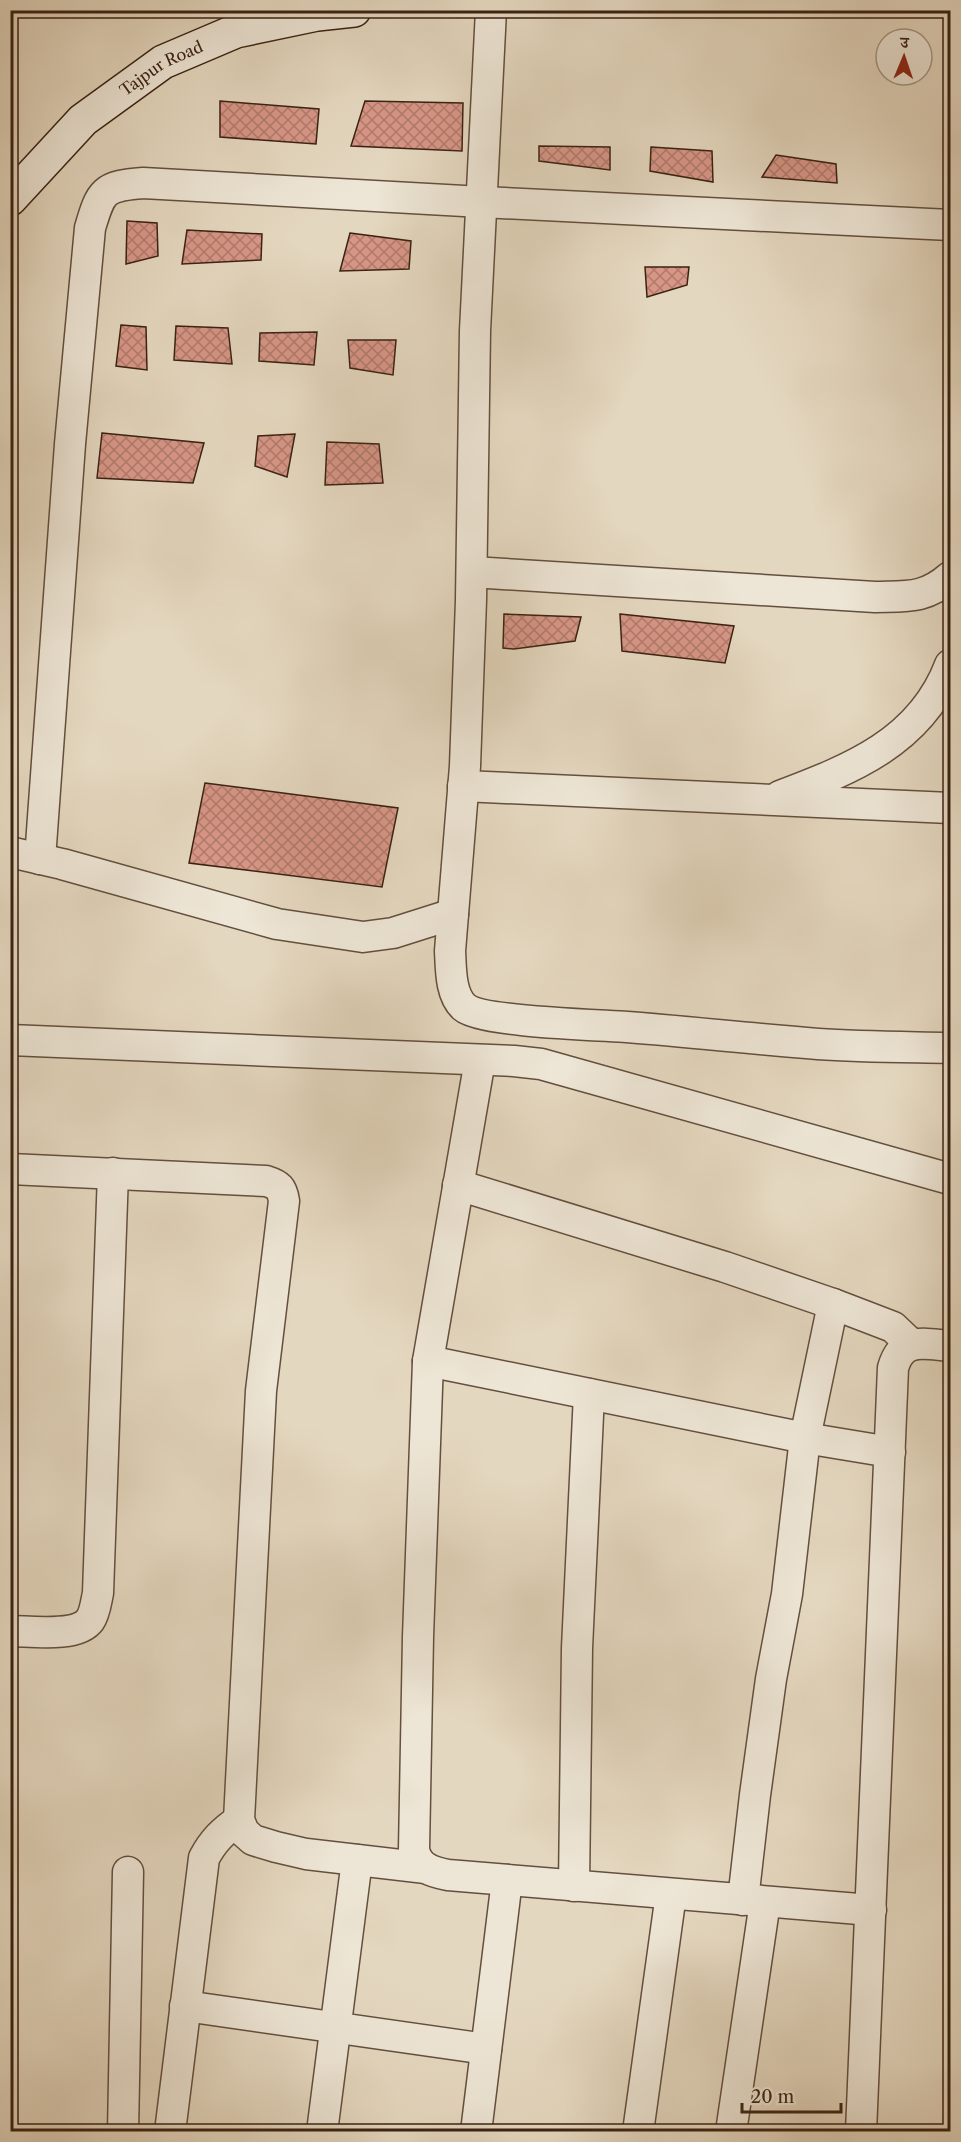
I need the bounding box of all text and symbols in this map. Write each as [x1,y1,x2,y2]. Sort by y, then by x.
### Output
north arrow [874,27,934,87]
text: उ [899,32,911,52]
street label: Tajpur Road [116,36,206,100]
scale bar [742,2076,841,2114]
text: 20 m [751,2086,795,2108]

